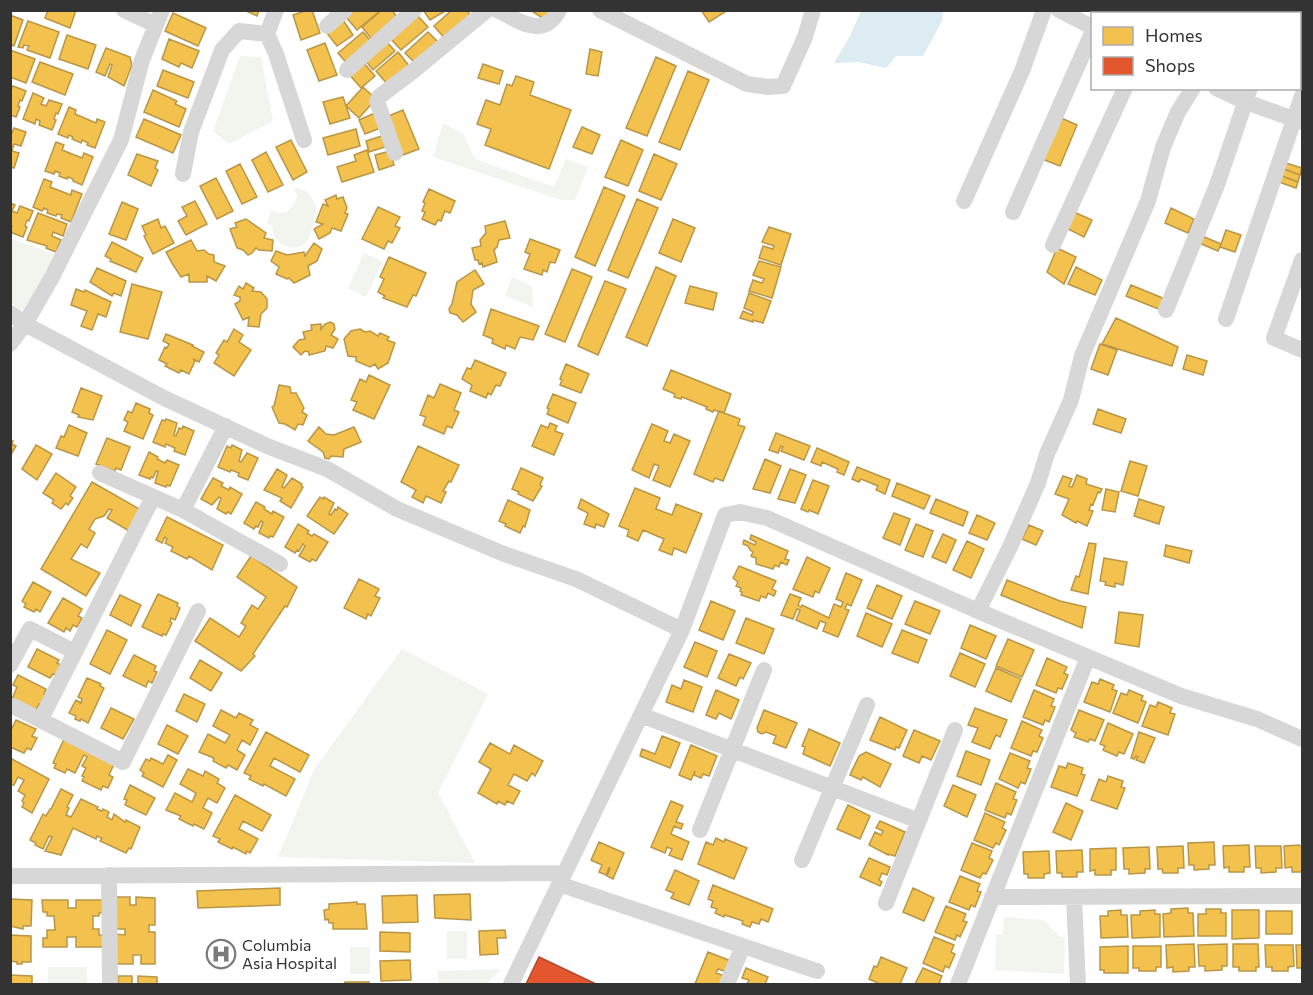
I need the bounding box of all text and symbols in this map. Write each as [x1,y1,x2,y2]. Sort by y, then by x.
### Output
legend [1091,12,1301,90]
text: Homes [1145,24,1203,46]
text: Shops [1145,54,1195,76]
place label: Columbia Asia Hospital [242,935,337,972]
hospital icon: Columbia Asia Hospital [205,938,237,970]

